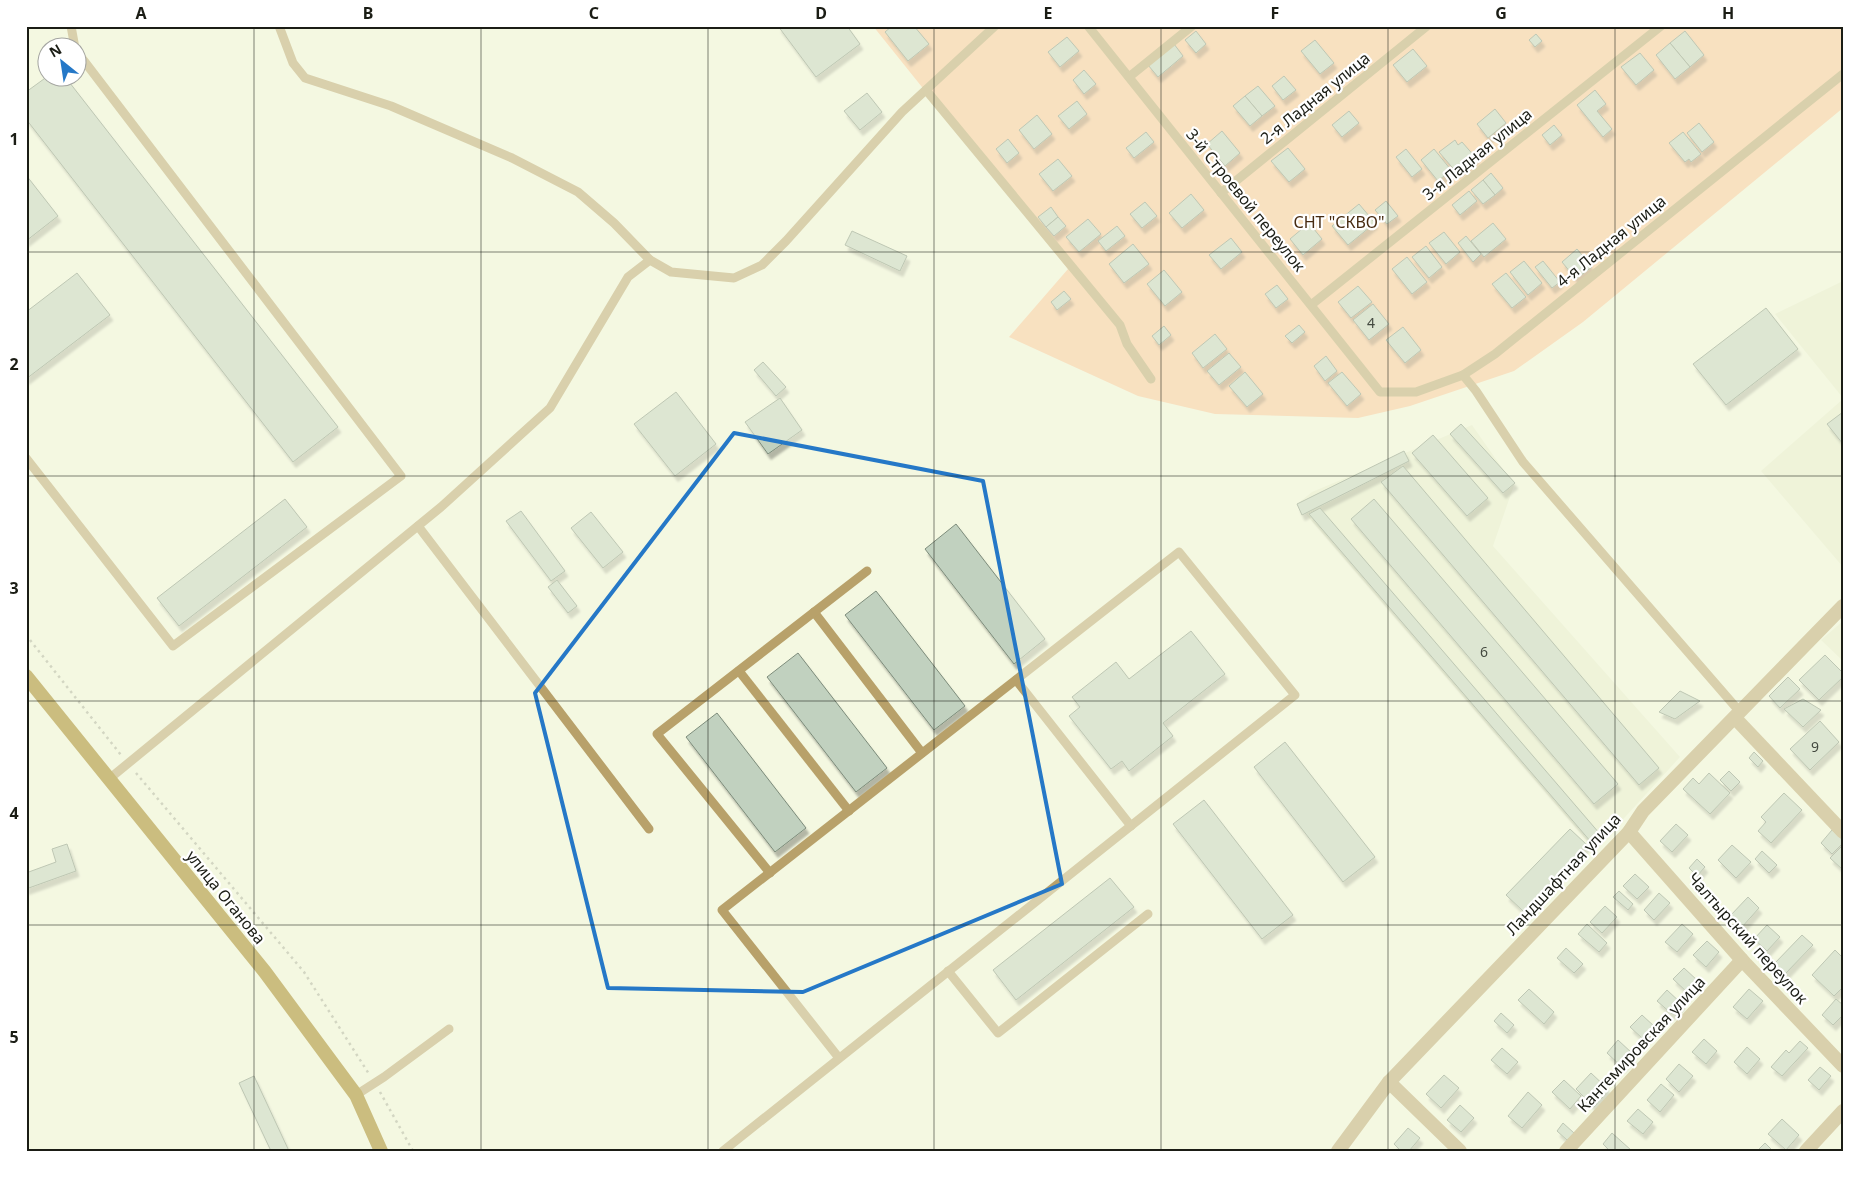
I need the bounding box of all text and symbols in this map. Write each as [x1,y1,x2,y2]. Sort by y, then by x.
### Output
text: A [135,2,147,24]
text: B [363,2,373,24]
text: C [589,2,599,24]
text: D [815,2,827,24]
text: E [1044,2,1053,24]
text: F [1271,2,1279,24]
text: G [1495,2,1507,24]
text: H [1722,2,1734,24]
north arrow [38,38,88,88]
text: N [46,39,65,61]
street label: 2-я Ладная улица [1256,47,1374,149]
street label: 3-я Ладная улица [1418,103,1536,205]
street label: 3-й Строевой переулок [1181,124,1311,276]
text: 1 [9,128,19,150]
street label: 4-я Ладная улица [1552,190,1670,292]
park label: СНТ "СКВО" [1293,211,1385,233]
house number: 4 [1367,313,1375,332]
text: 2 [9,353,19,375]
text: 3 [9,577,19,599]
house number: 6 [1480,642,1488,661]
house number: 9 [1811,737,1819,756]
text: 4 [9,802,19,824]
street label: Ландшафтная улица [1501,808,1625,940]
street label: улица Оганова [181,845,271,949]
street label: Чалтырский переулок [1683,867,1813,1009]
street label: Кантемировская улица [1572,971,1710,1117]
text: 5 [9,1026,19,1048]

